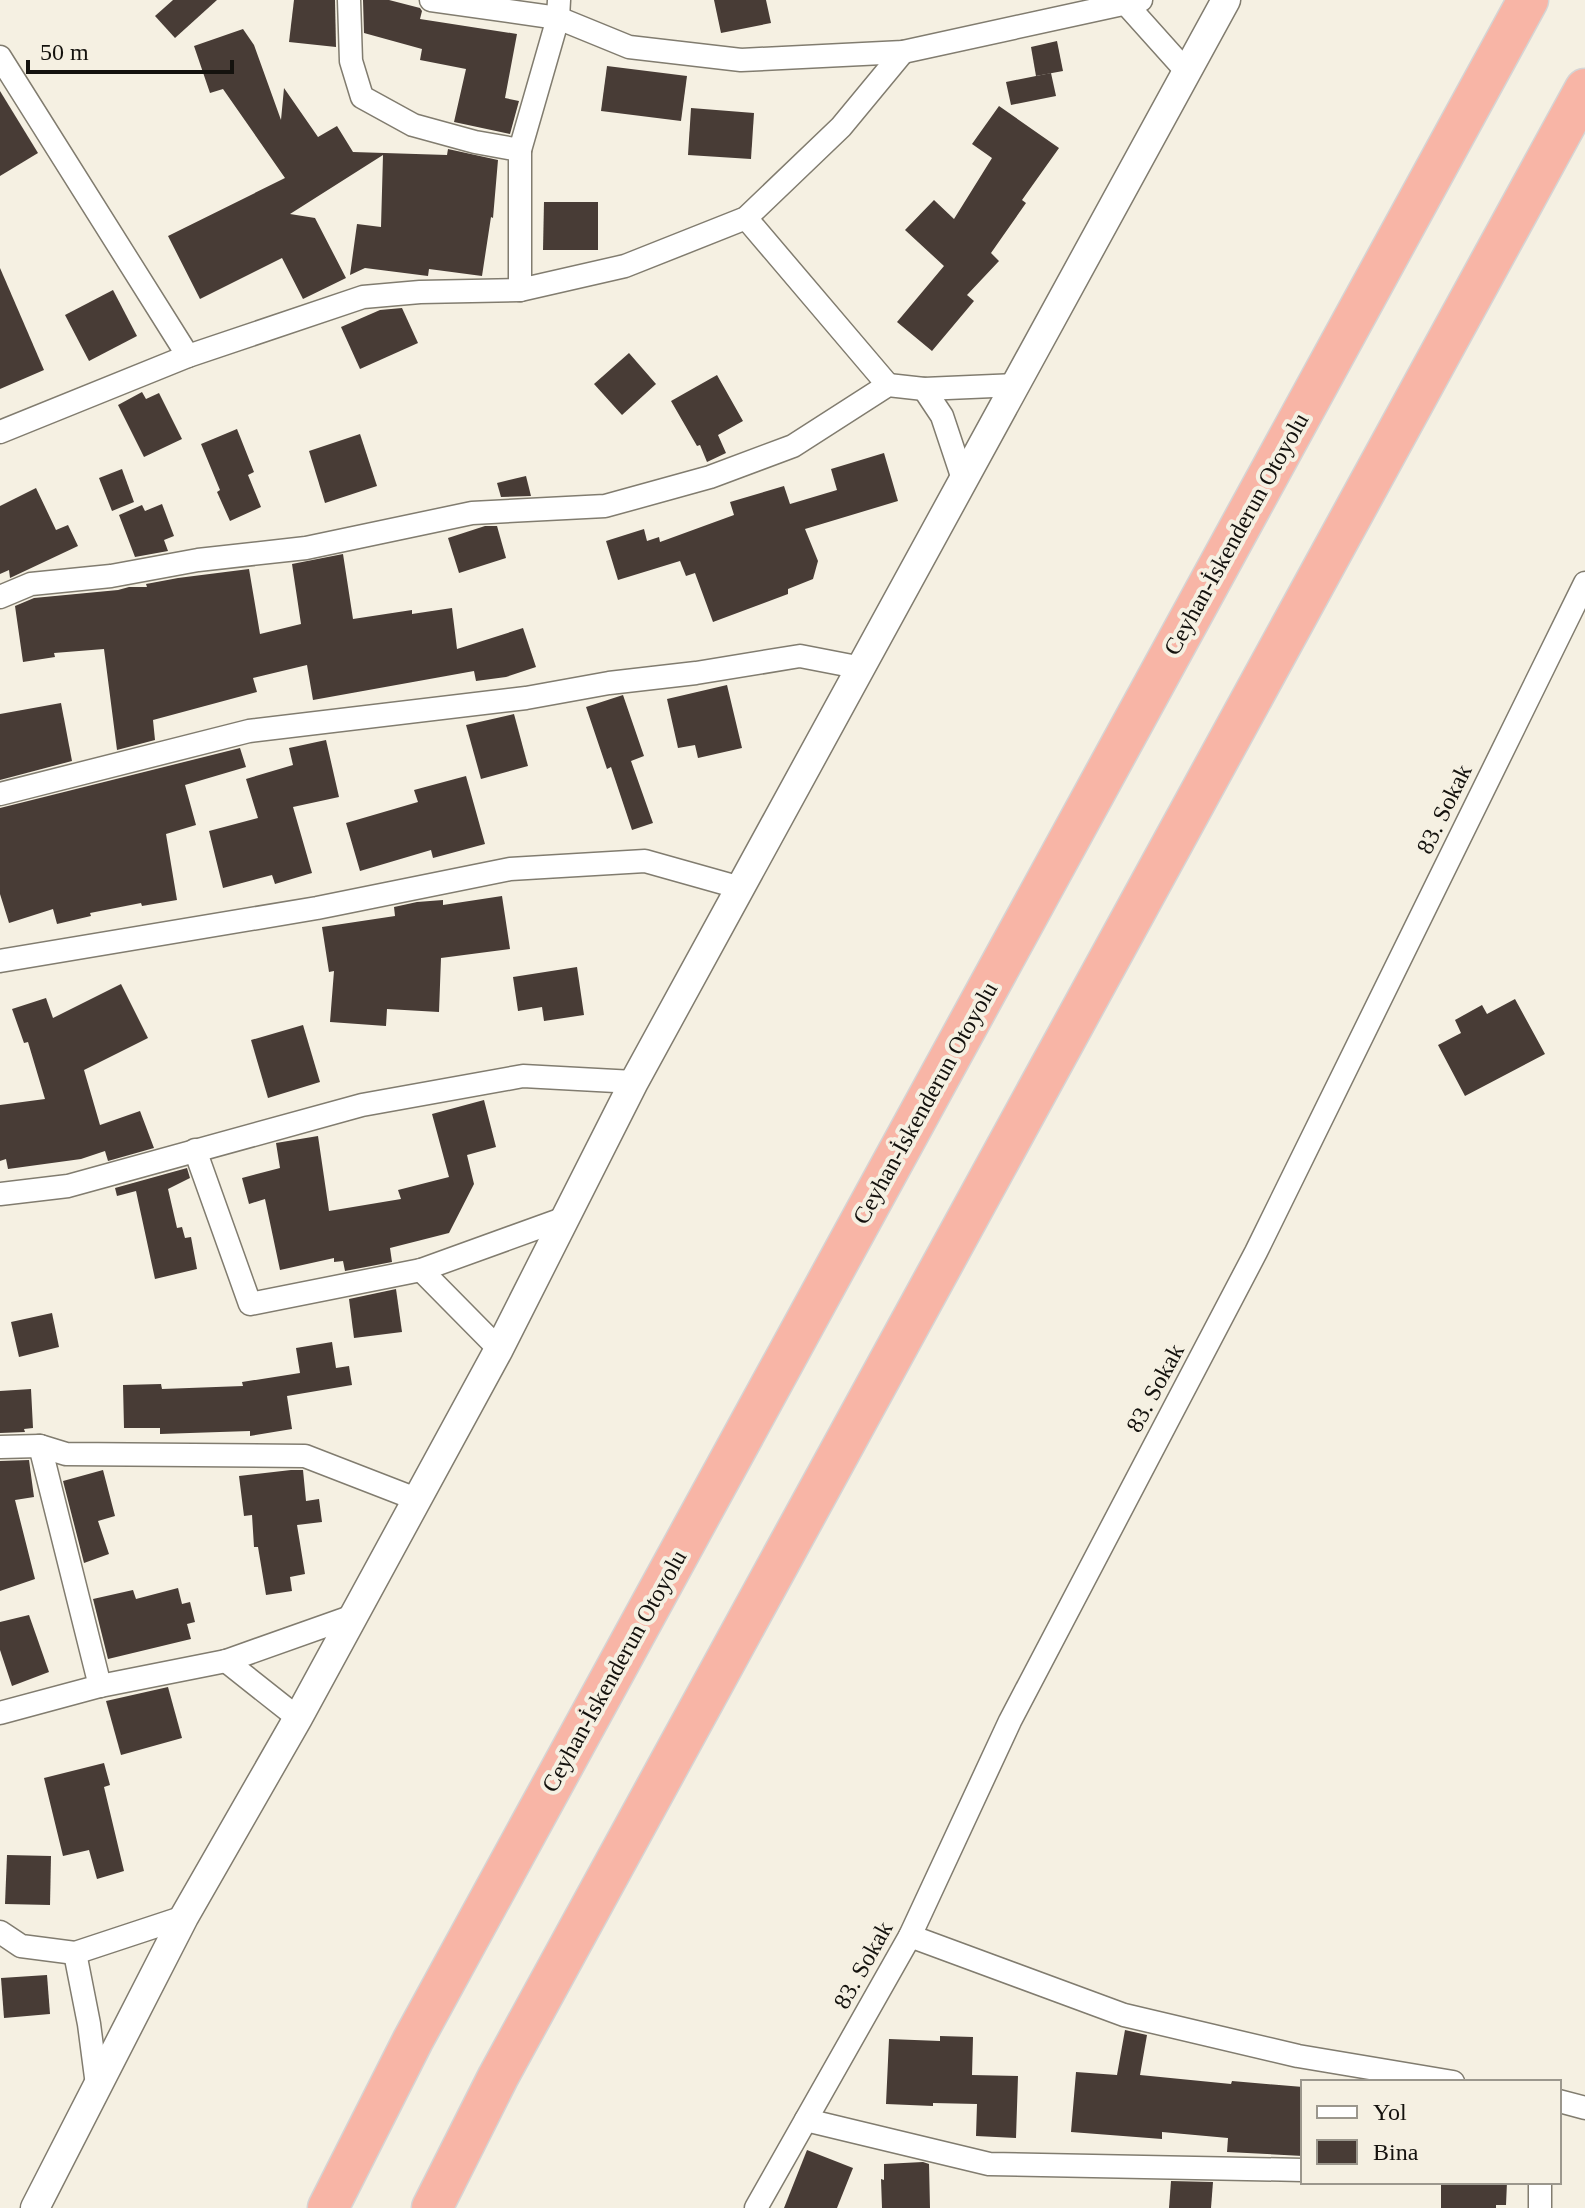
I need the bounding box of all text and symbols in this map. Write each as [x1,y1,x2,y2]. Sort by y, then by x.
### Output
scale bar [28,24,232,74]
text: 50 m [40,39,89,65]
street label: Ceyhan-İskenderun Otoyolu [1159,408,1313,660]
street label: 83. Sokak [1411,760,1477,858]
street label: Ceyhan-İskenderun Otoyolu [848,977,1002,1229]
street label: 83. Sokak [1121,1340,1189,1436]
street label: Ceyhan-İskenderun Otoyolu [537,1545,691,1797]
street label: 83. Sokak [828,1917,898,2013]
legend [1301,2080,1561,2184]
text: Yol [1373,2099,1407,2125]
text: Bina [1373,2139,1419,2165]

